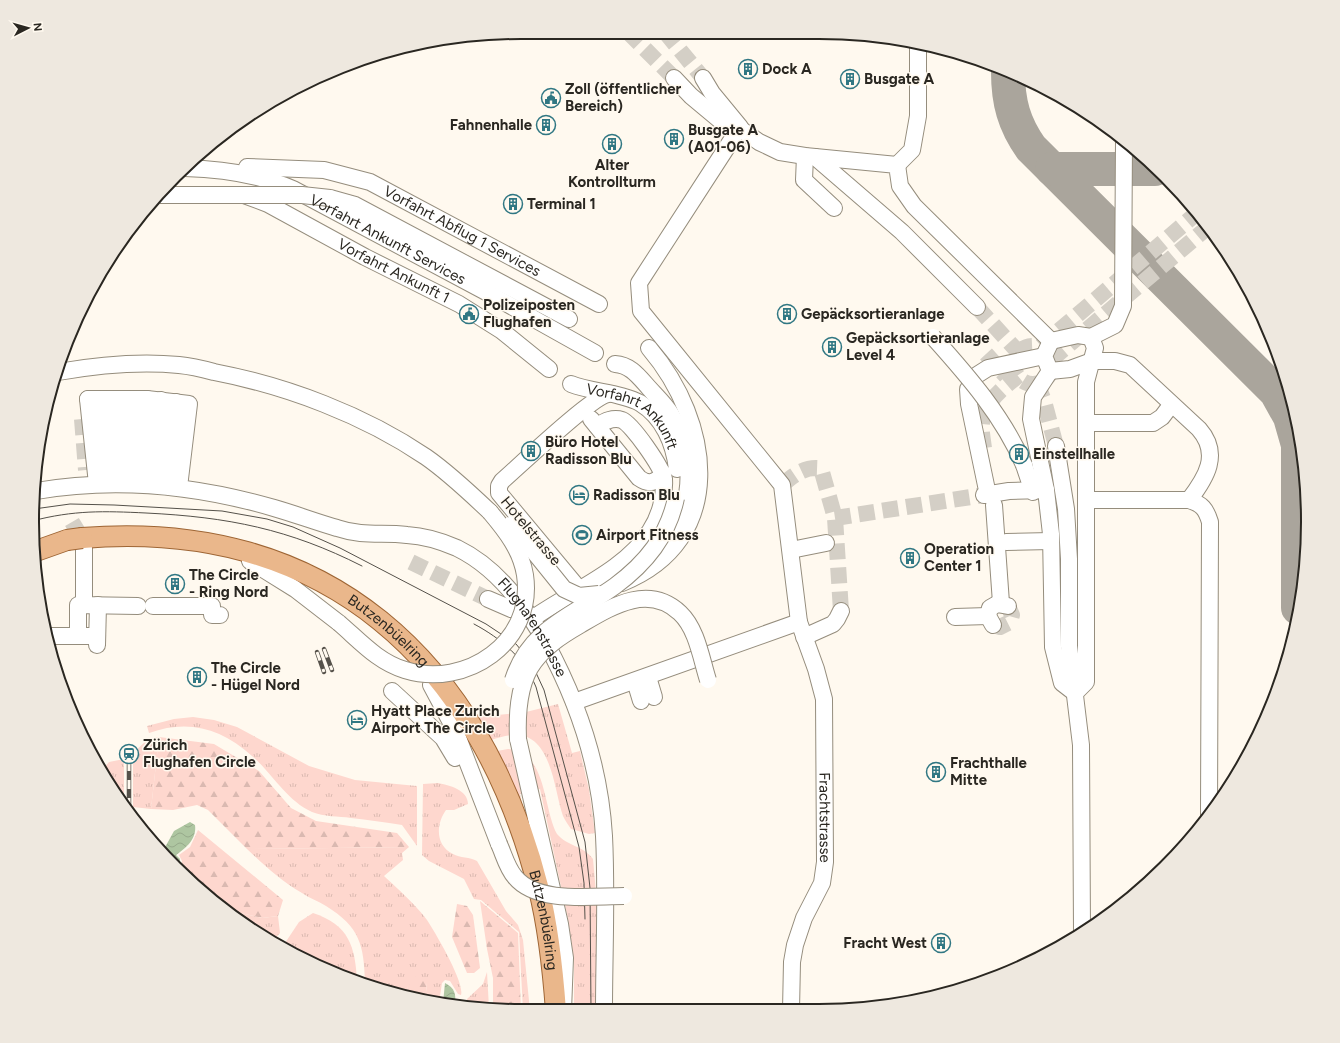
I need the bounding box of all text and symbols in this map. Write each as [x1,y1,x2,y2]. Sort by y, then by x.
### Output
north arrow [8,8,48,48]
text: N [31,22,44,32]
building icon: Dock A [737,58,759,80]
place label: Dock A [762,60,812,78]
building icon: Busgate A [839,68,861,90]
place label: Busgate A [864,70,934,88]
place label: Zoll (öffentlicher Bereich) [565,80,682,115]
public building icon: Zoll (öffentlicher Bereich) [540,87,562,109]
building icon: Fahnenhalle [535,114,557,136]
place label: Fahnenhalle [450,116,533,134]
place label: Busgate A (A01-06) [688,121,758,156]
building icon: Busgate A (A01-06) [663,128,685,150]
building icon: Alter Kontrollturm [601,133,623,155]
place label: Alter Kontrollturm [568,156,656,191]
street label: Vorfahrt Abflug 1 Services [381,182,544,280]
street label: Vorfahrt Ankunft Services [307,191,469,288]
building icon: Terminal 1 [502,193,524,215]
place label: Terminal 1 [527,195,596,213]
street label: Vorfahrt Ankunft 1 [335,235,453,307]
place label: Polizeiposten Flughafen [483,296,575,331]
public building icon: Polizeiposten Flughafen [458,303,480,325]
building icon: Gepäcksortieranlage [776,303,798,325]
place label: Gepäcksortieranlage [801,305,945,323]
place label: Gepäcksortieranlage Level 4 [846,329,990,364]
building icon: Gepäcksortieranlage Level 4 [821,336,843,358]
street label: Vorfahrt Ankunft [585,380,682,452]
place label: Büro Hotel Radisson Blu [545,433,632,468]
building icon: Büro Hotel Radisson Blu [520,440,542,462]
building icon: Einstellhalle [1008,443,1030,465]
place label: Einstellhalle [1033,445,1116,463]
hotel icon: Radisson Blu [568,484,590,506]
place label: Radisson Blu [593,486,680,504]
street label: Hotelstrasse [497,493,565,569]
sports icon: Airport Fitness [571,524,593,546]
place label: Airport Fitness [596,526,698,544]
place label: Operation Center 1 [924,540,994,575]
building icon: Operation Center 1 [899,547,921,569]
place label: The Circle - Ring Nord [189,566,268,601]
building icon: The Circle - Ring Nord [164,573,186,595]
street label: Flughafenstrasse [494,574,571,680]
street label: Butzenbüelring [344,591,433,670]
place label: The Circle - Hügel Nord [211,659,300,694]
building icon: The Circle - Hügel Nord [186,666,208,688]
place label: Hyatt Place Zurich Airport The Circle [371,702,499,737]
hotel icon: Hyatt Place Zurich Airport The Circle [346,709,368,731]
place label: Zürich Flughafen Circle [143,736,257,771]
station icon: Zürich Flughafen Circle [118,743,140,765]
place label: Frachthalle Mitte [950,754,1028,789]
building icon: Frachthalle Mitte [925,761,947,783]
street label: Frachtstrasse [815,772,834,863]
street label: Butzenbüelring [525,868,561,971]
building icon: Fracht West [930,932,952,954]
place label: Fracht West [843,934,927,952]

